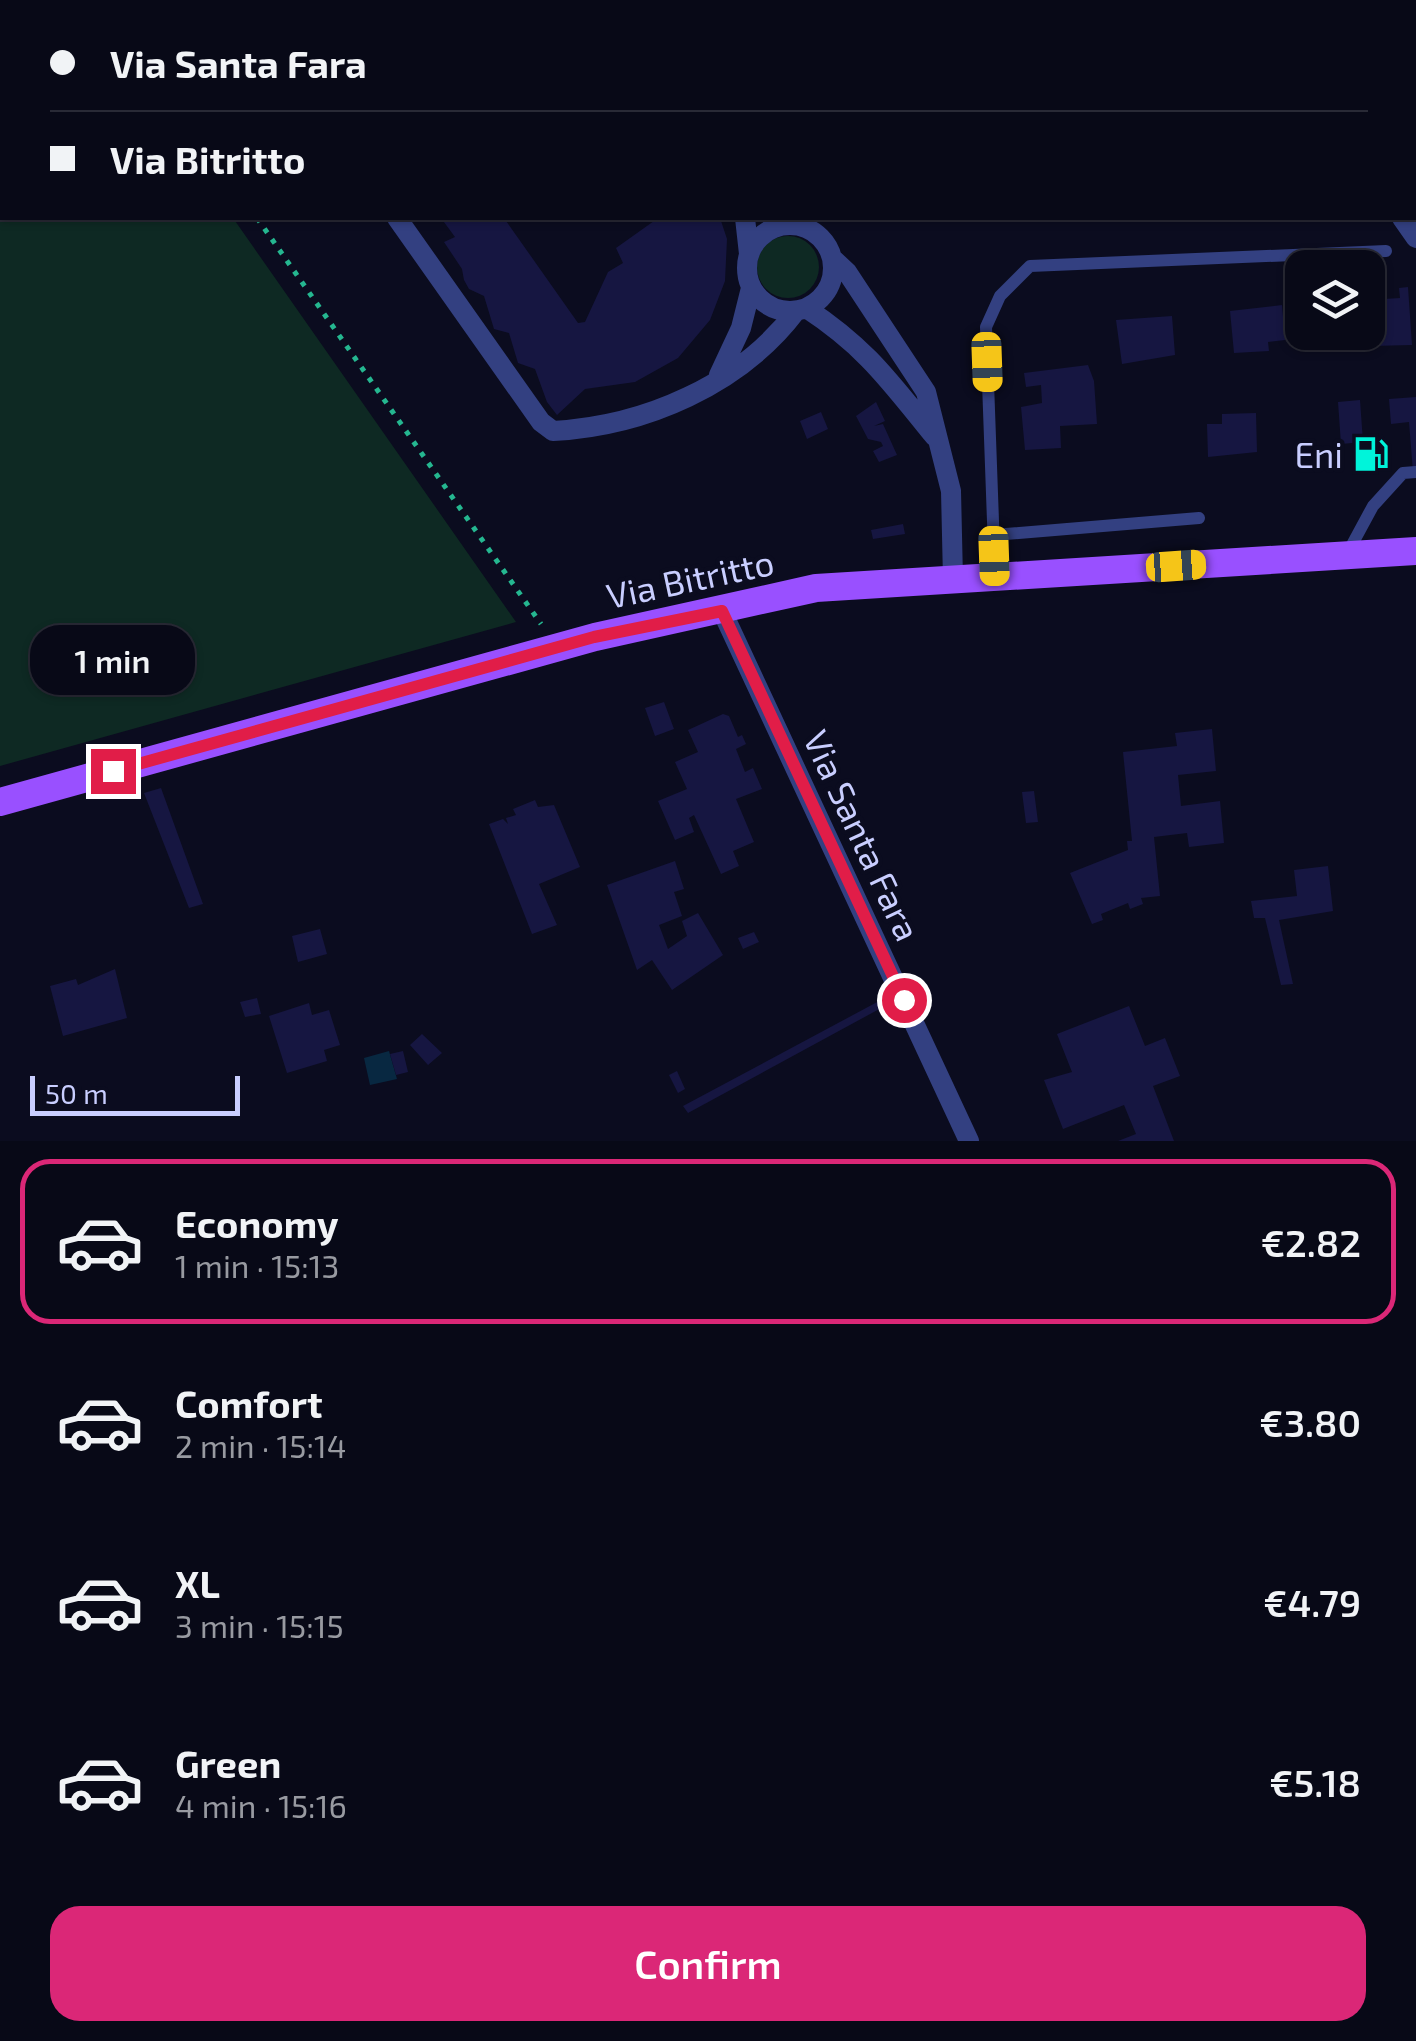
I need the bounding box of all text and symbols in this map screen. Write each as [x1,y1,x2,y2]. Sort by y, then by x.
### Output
text: Via Santa Fara [110,40,367,86]
text: Via Bitritto [110,136,305,182]
map controls [1285,250,1385,350]
button: layers [1285,250,1385,350]
car [971,331,1003,393]
place label: Eni [1294,433,1343,475]
fuel station icon: Eni [1352,435,1390,473]
car [978,525,1010,587]
street label: Via Bitritto [602,540,778,616]
car [1145,549,1207,583]
callout: 1 min [31,626,196,696]
text: 1 min [75,641,150,679]
street label: Via Santa Fara [796,723,930,947]
route end [91,749,136,794]
route start [882,978,927,1023]
scale bar [30,1071,240,1116]
text: 50 m [45,1076,108,1110]
icon: car [55,1197,145,1287]
text: Economy [175,1200,339,1246]
text: €2.82 [1261,1219,1361,1265]
text: 1 min · 15:13 [175,1246,339,1284]
icon: car [55,1377,145,1467]
text: Comfort [175,1380,323,1426]
text: €3.80 [1259,1399,1361,1445]
text: 2 min · 15:14 [175,1426,346,1464]
icon: car [55,1557,145,1647]
text: XL [175,1560,220,1606]
text: €4.79 [1263,1579,1361,1625]
text: 3 min · 15:15 [175,1606,344,1644]
icon: car [55,1737,145,1827]
text: Green [175,1740,281,1786]
text: €5.18 [1269,1759,1361,1805]
text: 4 min · 15:16 [175,1786,347,1824]
button: Confirm [50,1906,1366,2021]

